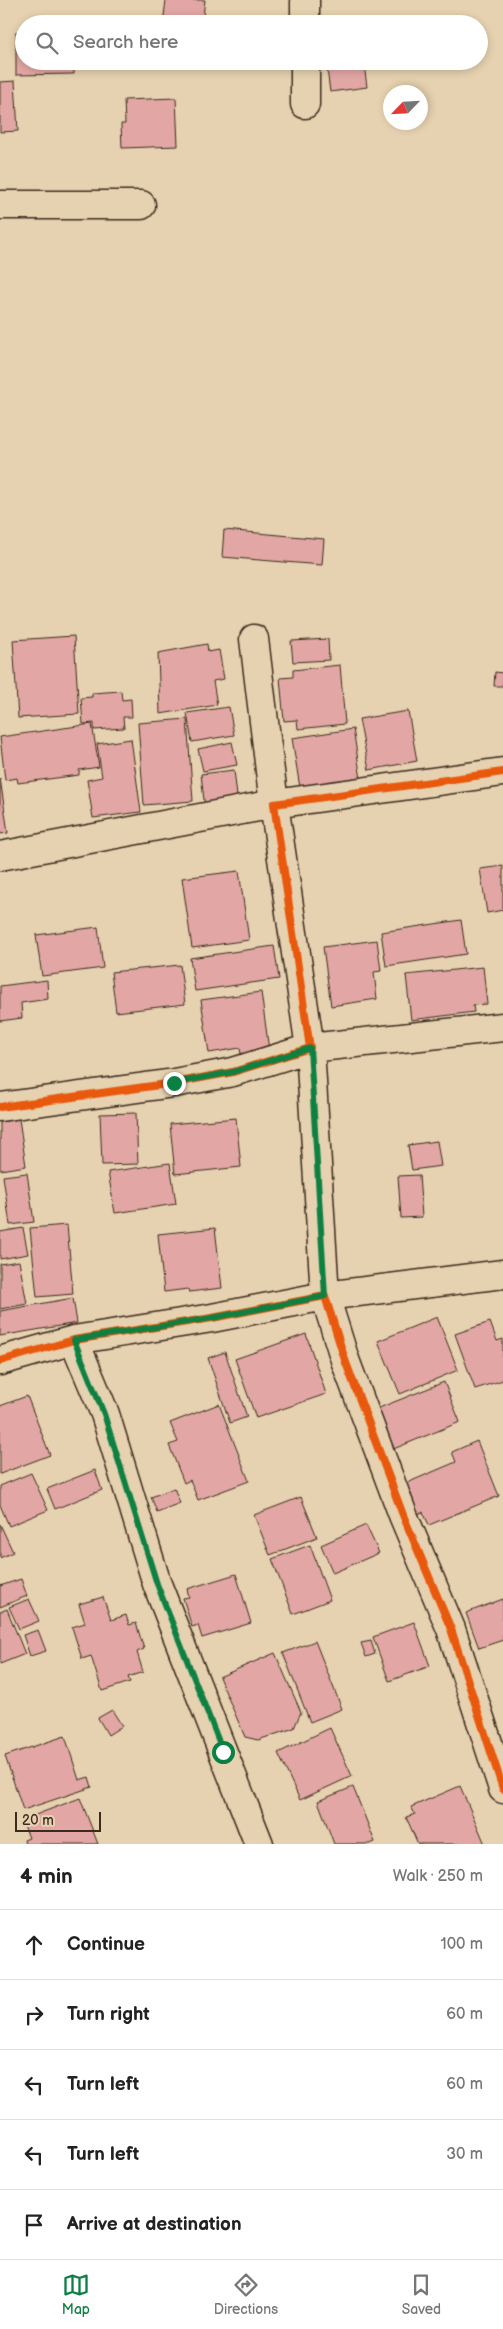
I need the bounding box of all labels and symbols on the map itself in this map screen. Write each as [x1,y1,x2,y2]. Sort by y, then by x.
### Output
north arrow [383,85,428,130]
route end [163,1072,186,1095]
route start [212,1741,235,1764]
scale bar [15,1809,101,1832]

